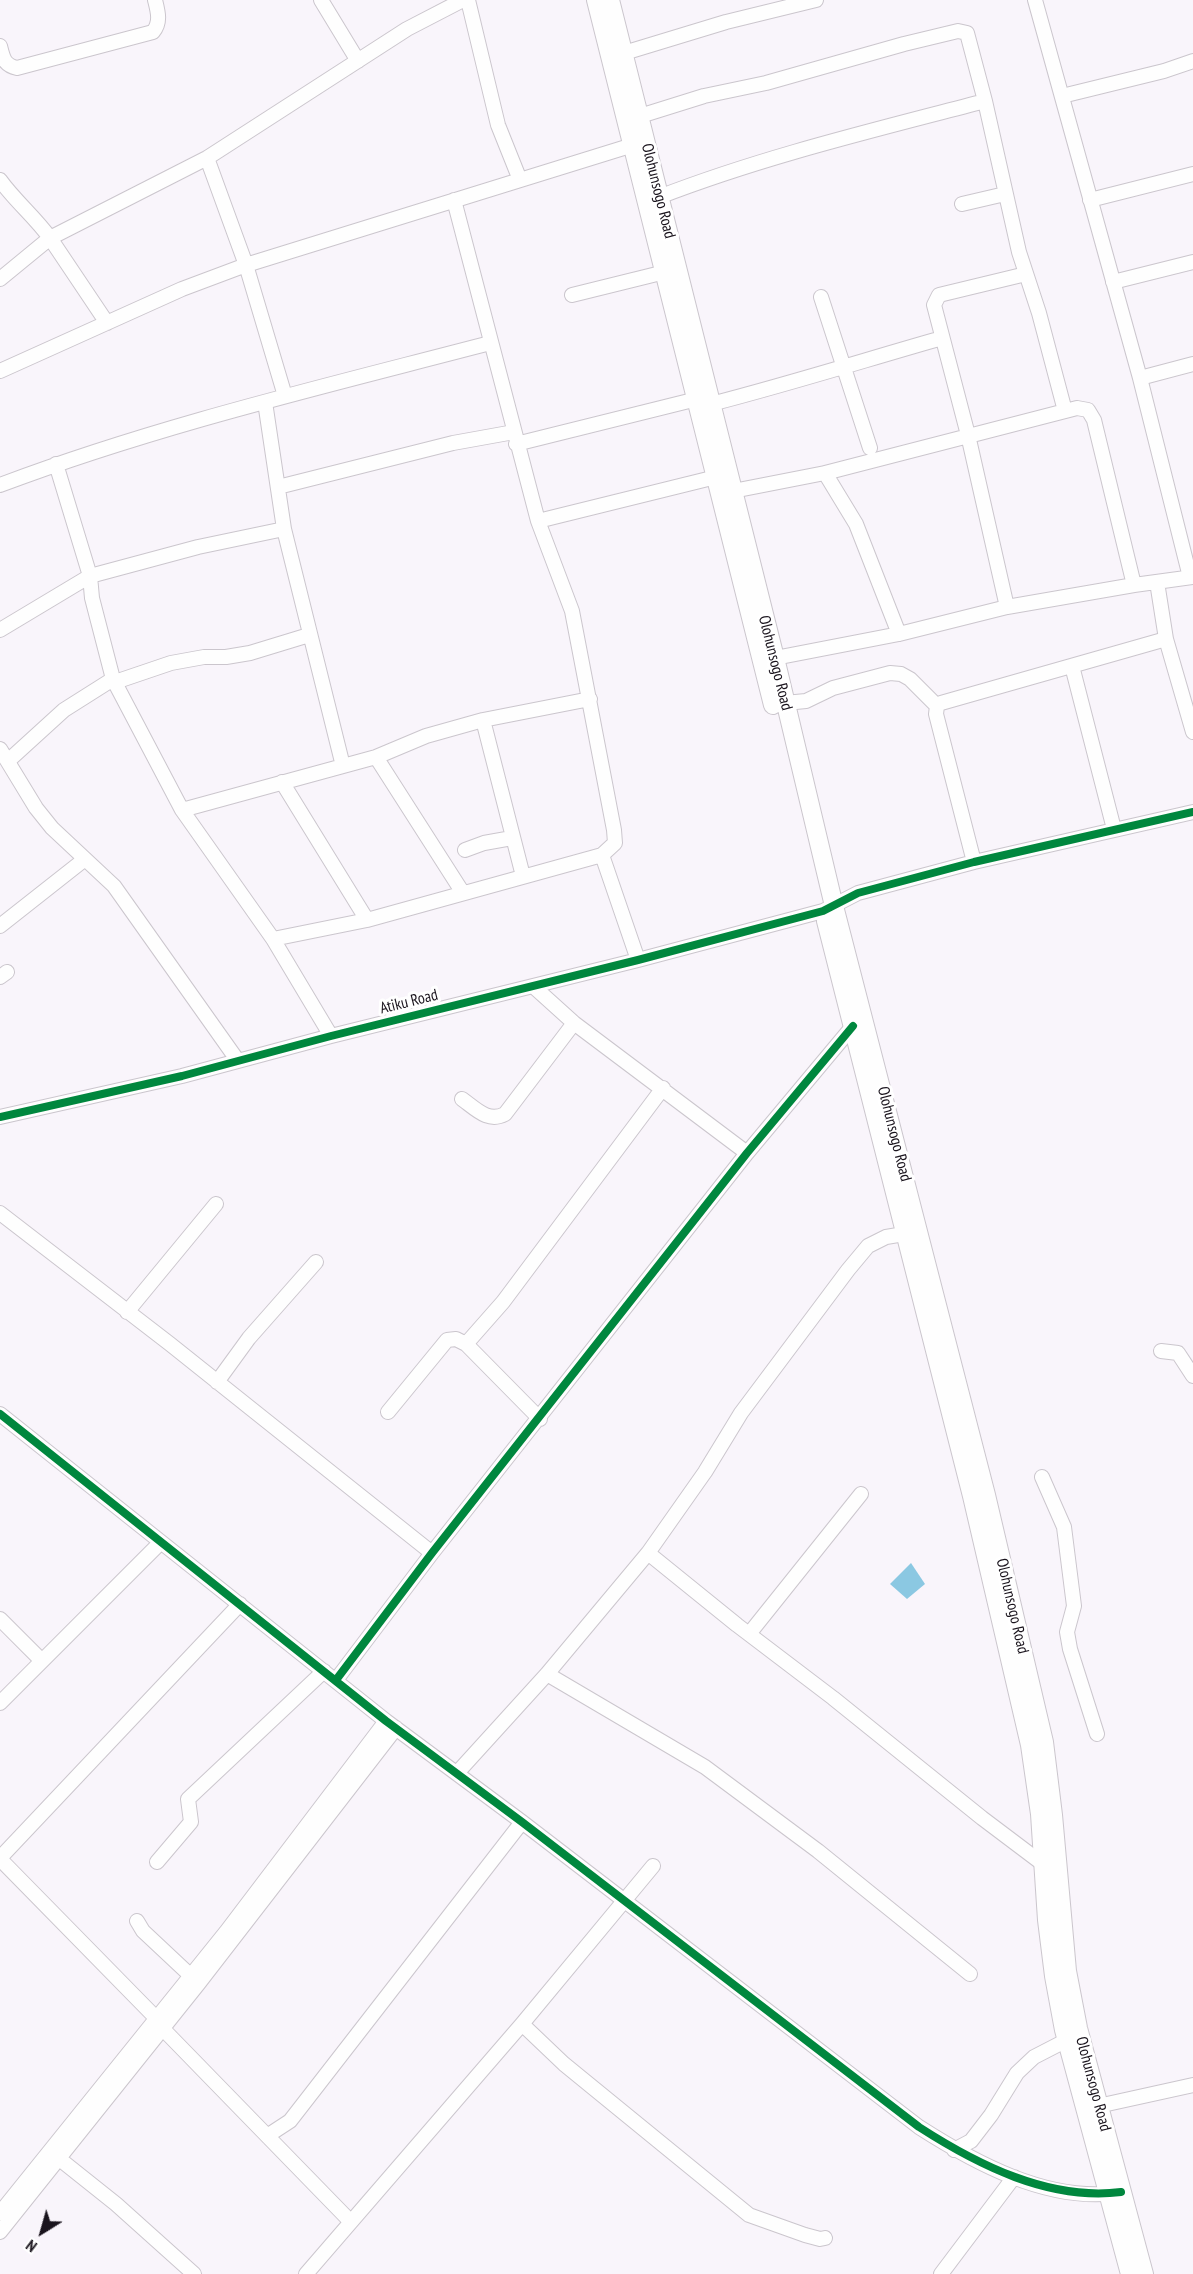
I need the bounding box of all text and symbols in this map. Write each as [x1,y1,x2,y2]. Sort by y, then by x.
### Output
street label: Olohunsogo Road [637,141,679,241]
street label: Olohunsogo Road [754,613,796,713]
street label: Atiku Road [378,986,440,1018]
street label: Olohunsogo Road [873,1084,915,1184]
street label: Olohunsogo Road [992,1556,1032,1656]
street label: Olohunsogo Road [1071,2035,1115,2133]
north arrow [12,2202,72,2262]
text: N [22,2236,41,2257]

